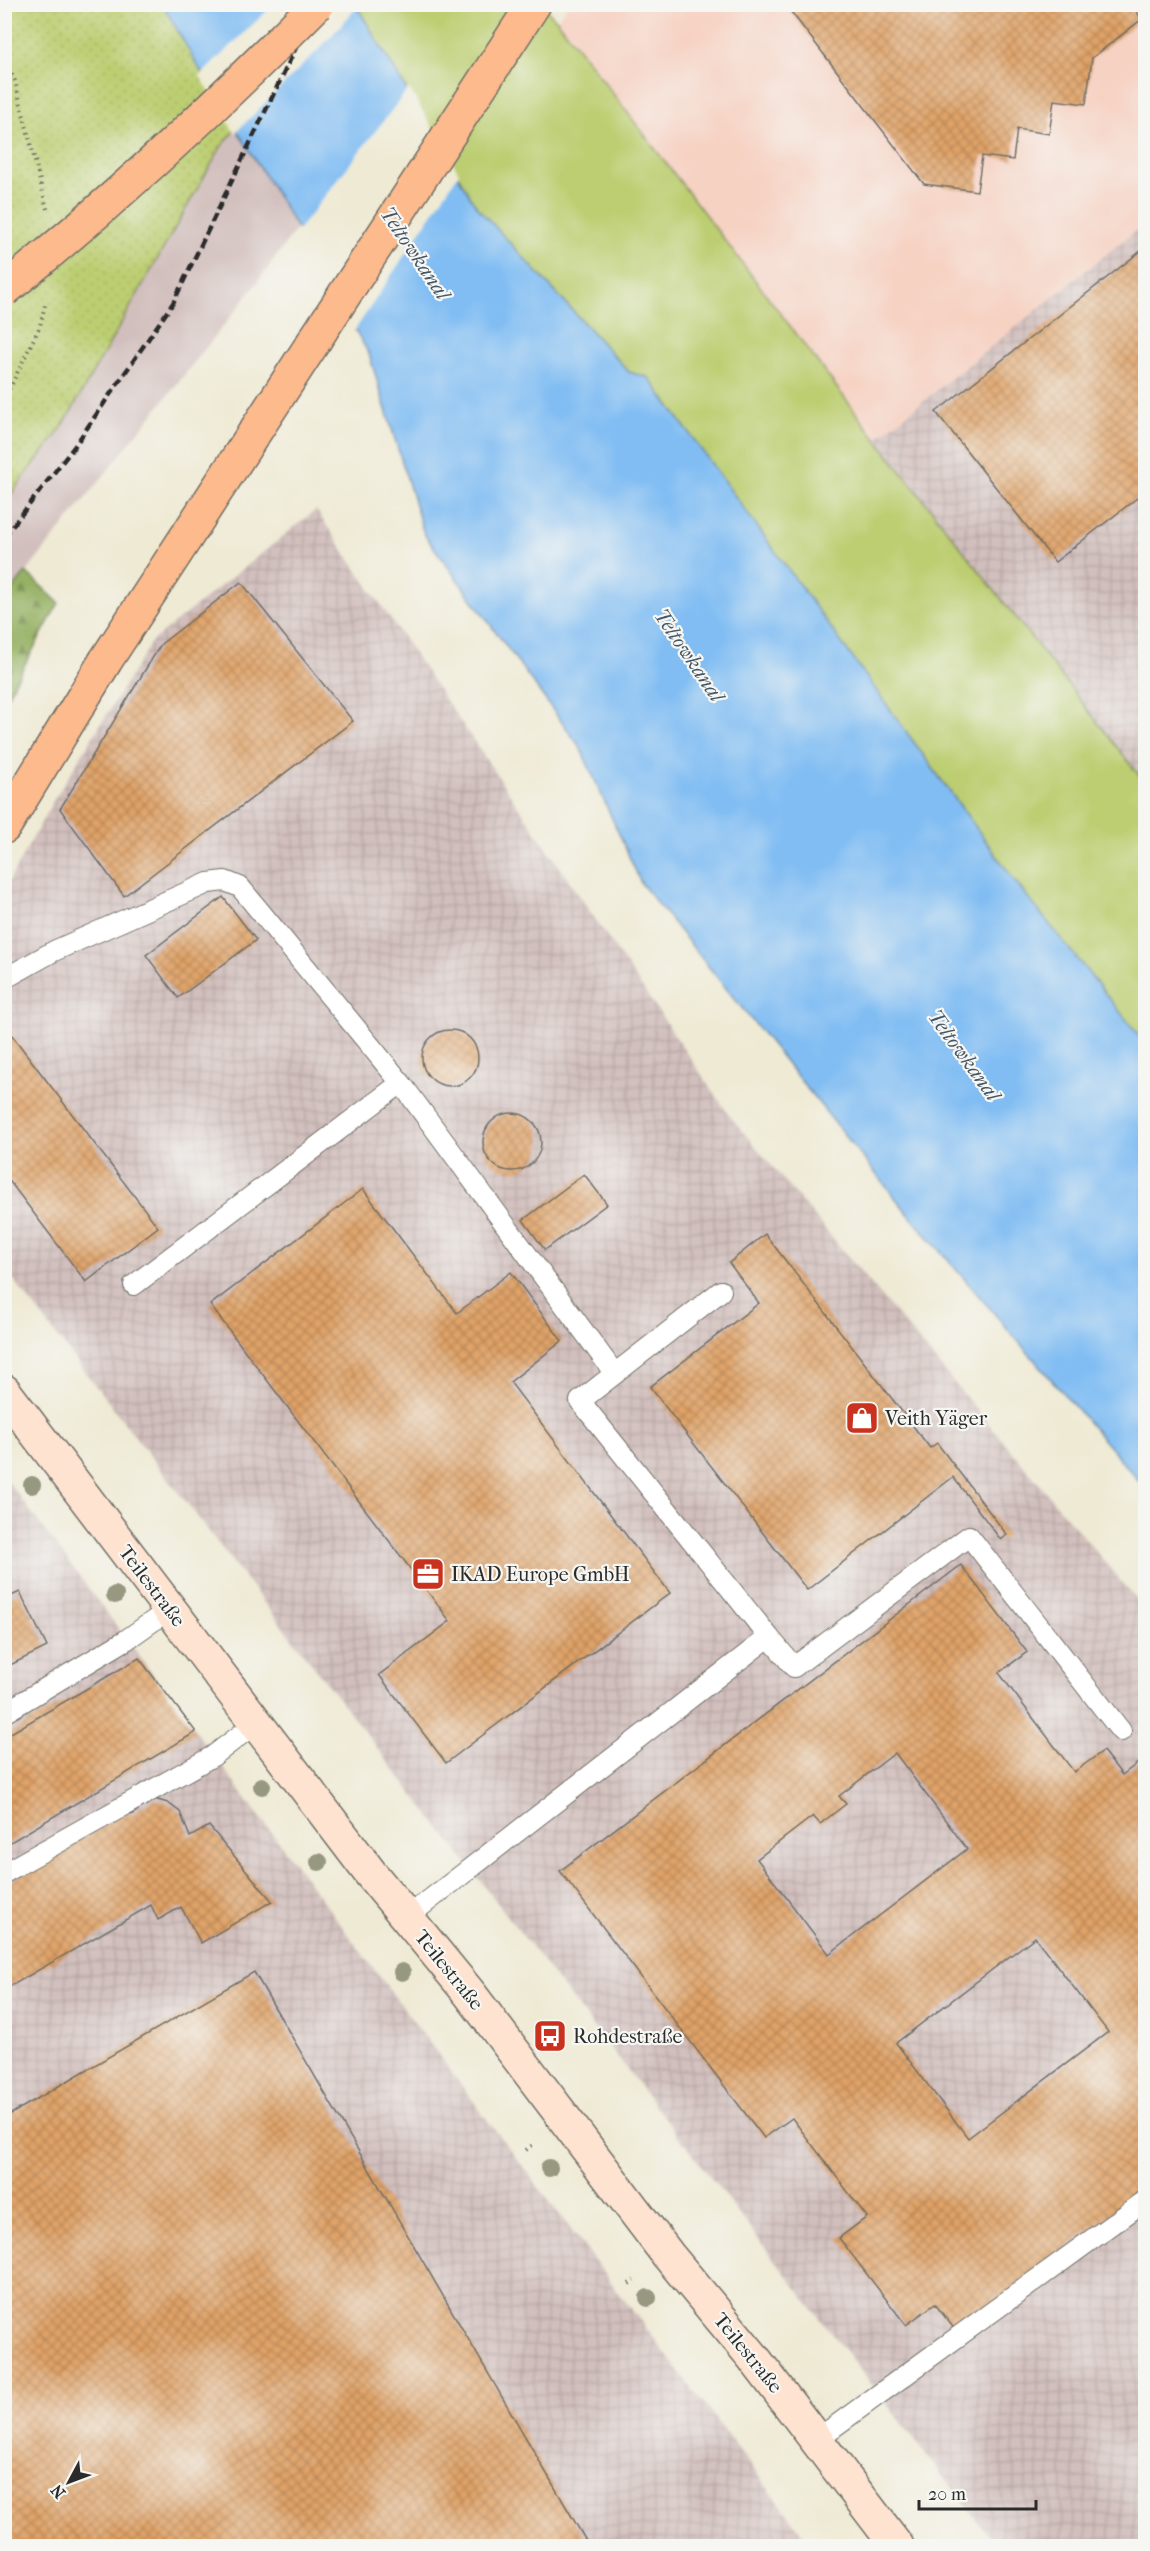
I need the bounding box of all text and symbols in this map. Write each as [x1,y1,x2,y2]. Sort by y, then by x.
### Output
water label: Teltowkanal [375,202,456,306]
water label: Teltowkanal [649,604,730,708]
water label: Teltowkanal [923,1005,1007,1108]
shop icon: Veith Yäger [844,1400,880,1436]
place label: Veith Yäger [884,1407,988,1430]
street label: Teilestraße [114,1541,190,1631]
office icon: IKAD Europe GmbH [410,1556,446,1592]
place label: IKAD Europe GmbH [451,1563,630,1586]
street label: Teilestraße [410,1925,488,2015]
bus stop icon: Rohdestraße [532,2018,568,2054]
place label: Rohdestraße [573,2025,682,2048]
street label: Teilestraße [709,2308,787,2398]
north arrow [39,2452,99,2512]
scale bar [919,2473,1036,2511]
text: N [46,2480,69,2502]
text: 20 m [928,2484,966,2505]

